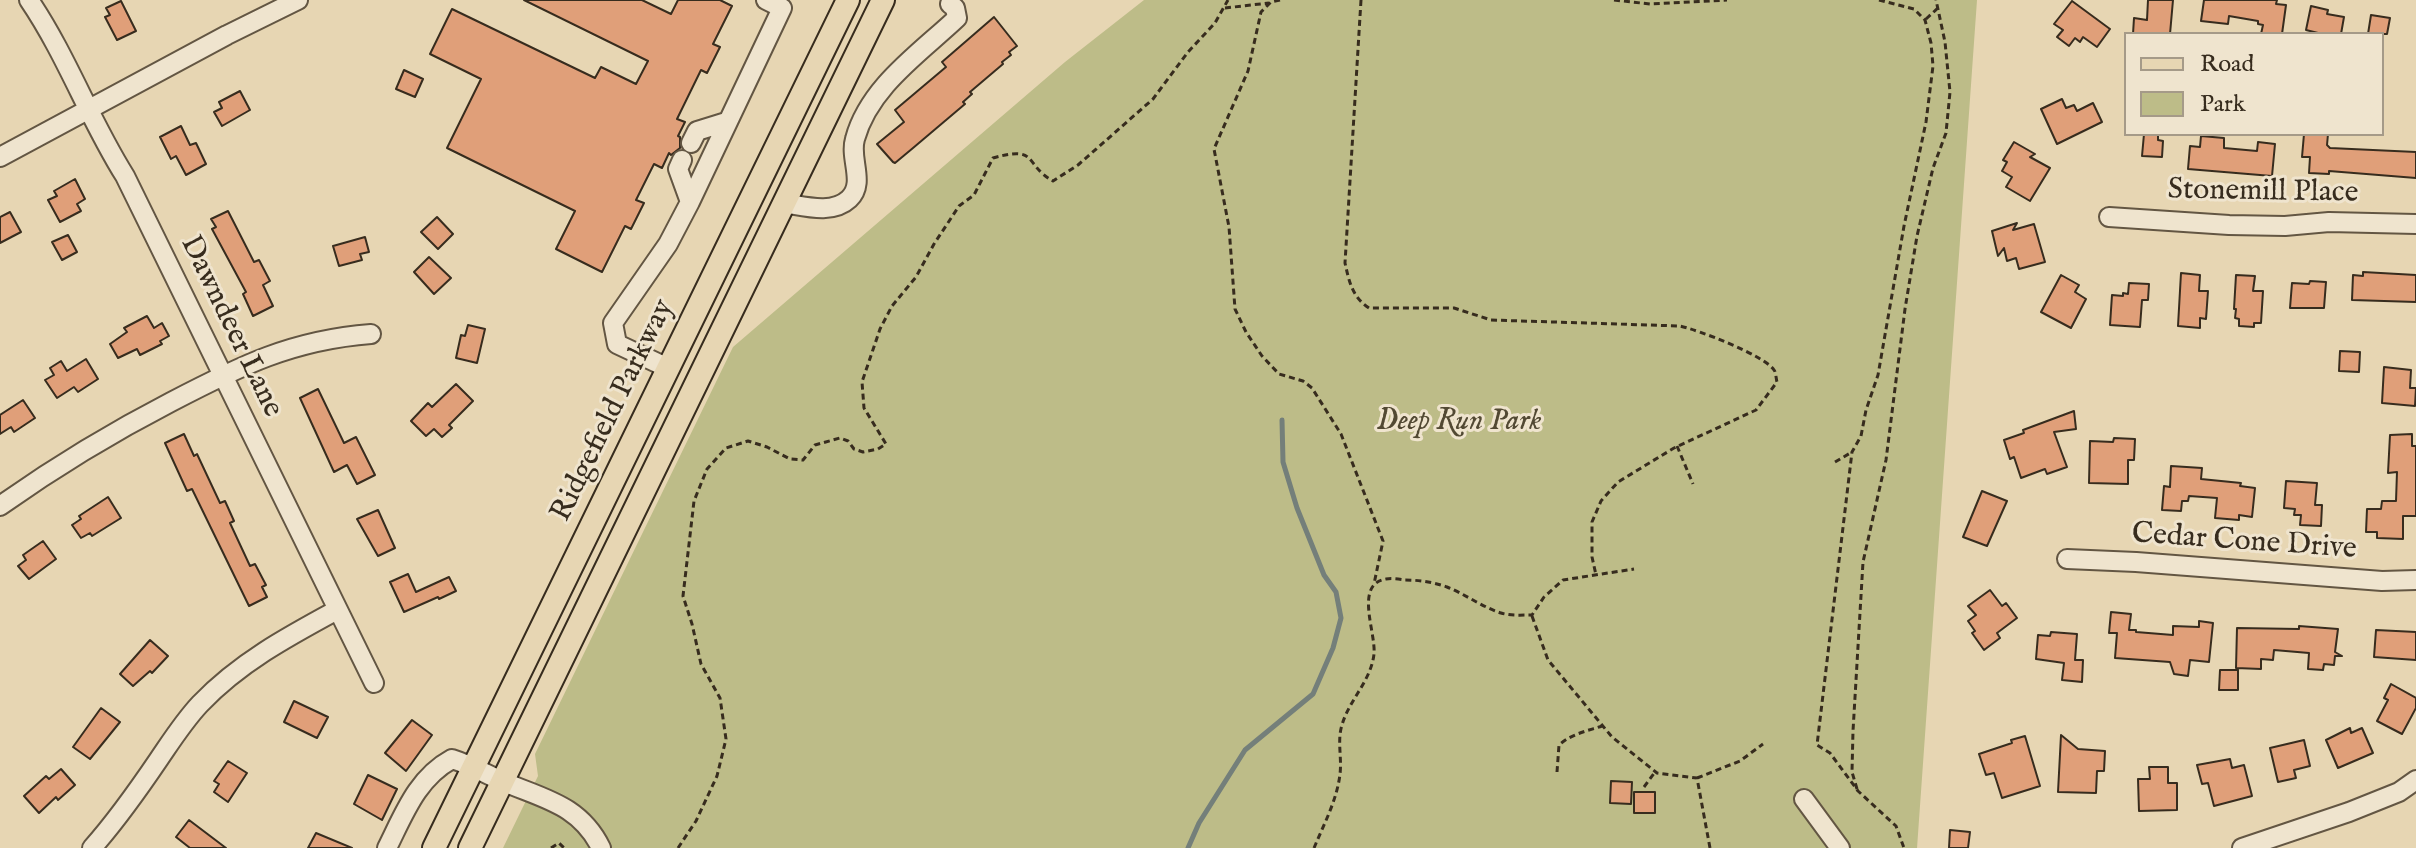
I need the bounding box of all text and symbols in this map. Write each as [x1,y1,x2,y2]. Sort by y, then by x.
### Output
legend [2124,32,2384,136]
text: Road [2200,49,2254,80]
text: Park [2200,89,2246,120]
street label: Stonemill Place [2167,173,2359,213]
street label: Dawndeer Lane [171,230,289,424]
street label: Ridgefield Parkway [545,294,683,528]
park label: Deep Run Park [1377,405,1541,441]
street label: Cedar Cone Drive [2130,517,2358,569]

